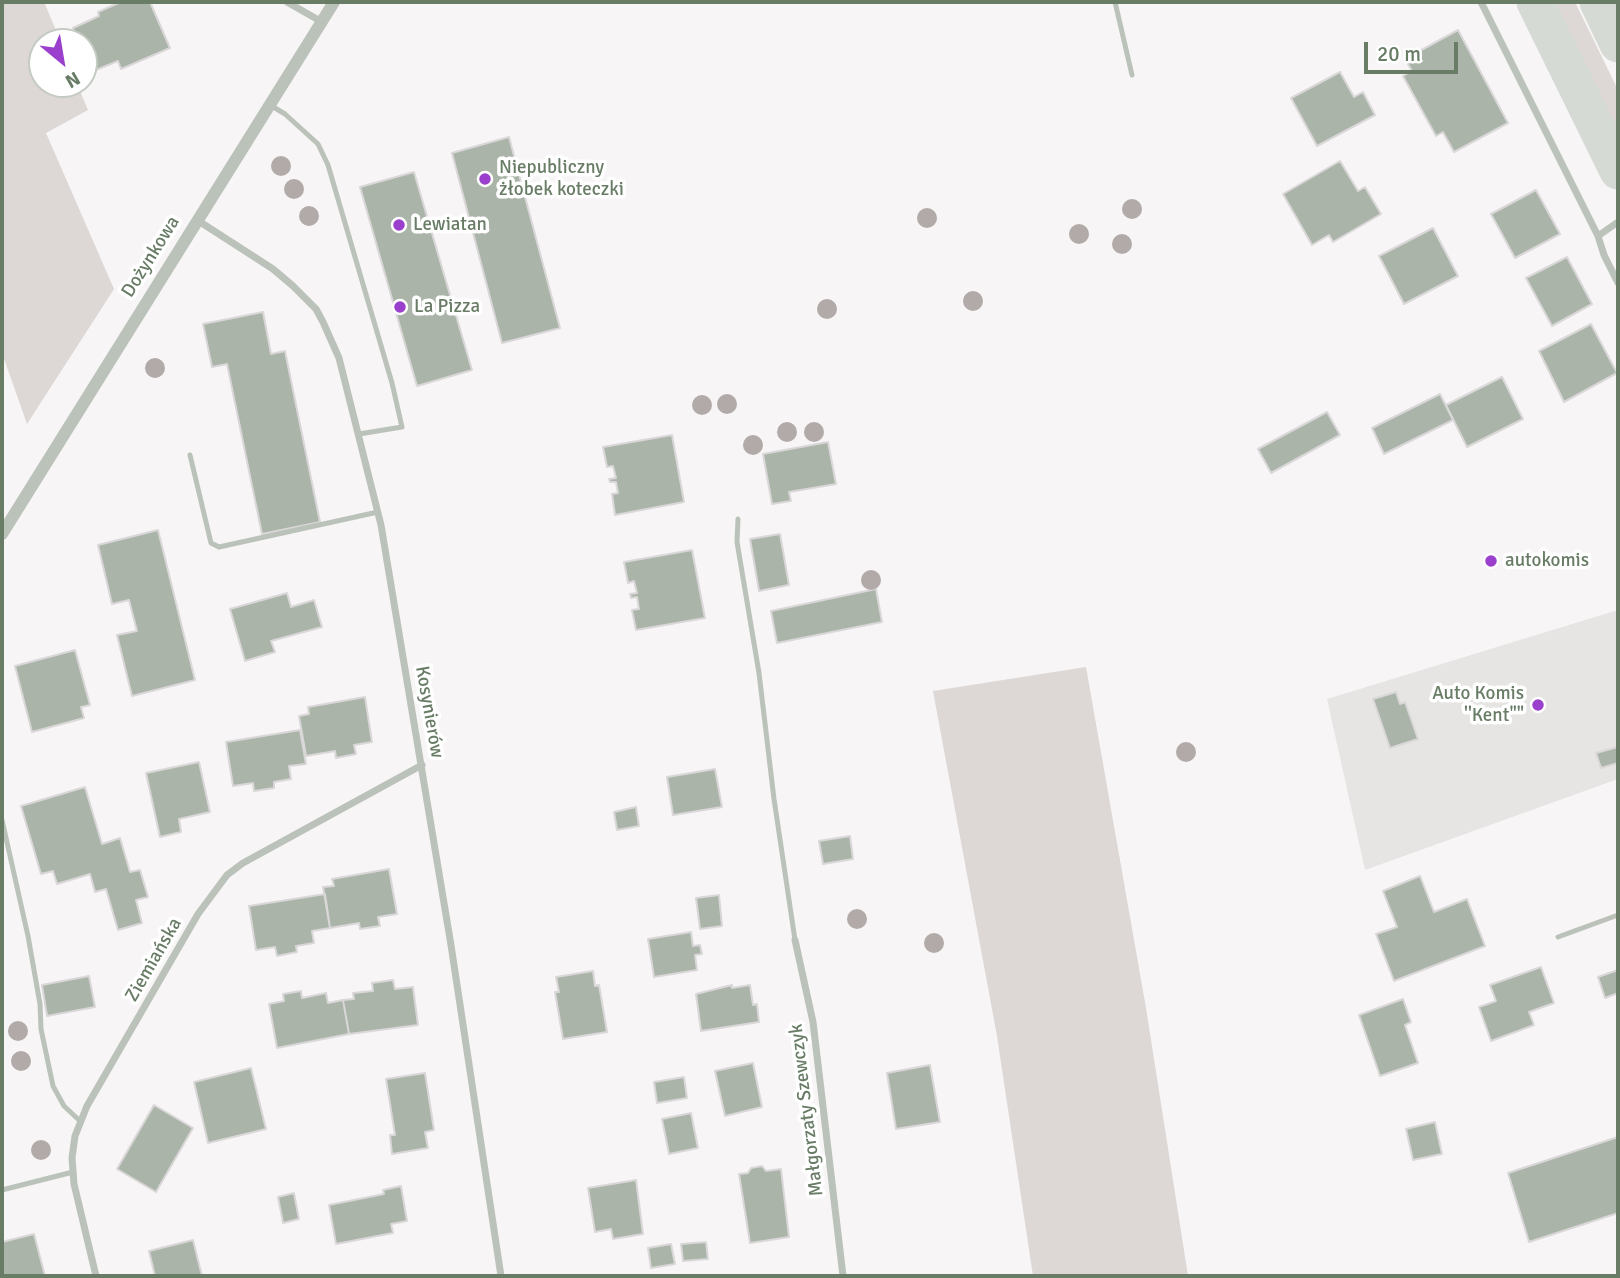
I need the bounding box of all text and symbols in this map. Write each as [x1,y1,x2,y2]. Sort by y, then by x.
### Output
north arrow [28,28,98,98]
scale bar [1368,28,1462,72]
text: 20 m [1377,41,1421,67]
text: N [61,66,84,93]
place label: Niepubliczny żłobek koteczki [499,157,624,201]
marker: Niepubliczny żłobek koteczki [477,171,493,187]
street label: Dożynkowa [117,212,185,302]
place label: Lewiatan [413,214,487,236]
marker: Lewiatan [391,217,407,233]
place label: La Pizza [414,296,480,318]
marker: La Pizza [392,299,408,315]
place label: autokomis [1505,550,1589,572]
marker: autokomis [1483,553,1499,569]
street label: Kosynierów [410,664,448,760]
place label: Auto Komis ''Kent"" [1432,683,1524,727]
marker: Auto Komis ''Kent"" [1530,697,1546,713]
street label: Ziemiańska [121,914,187,1006]
street label: Małgorzaty Szewczyk [785,1023,829,1197]

